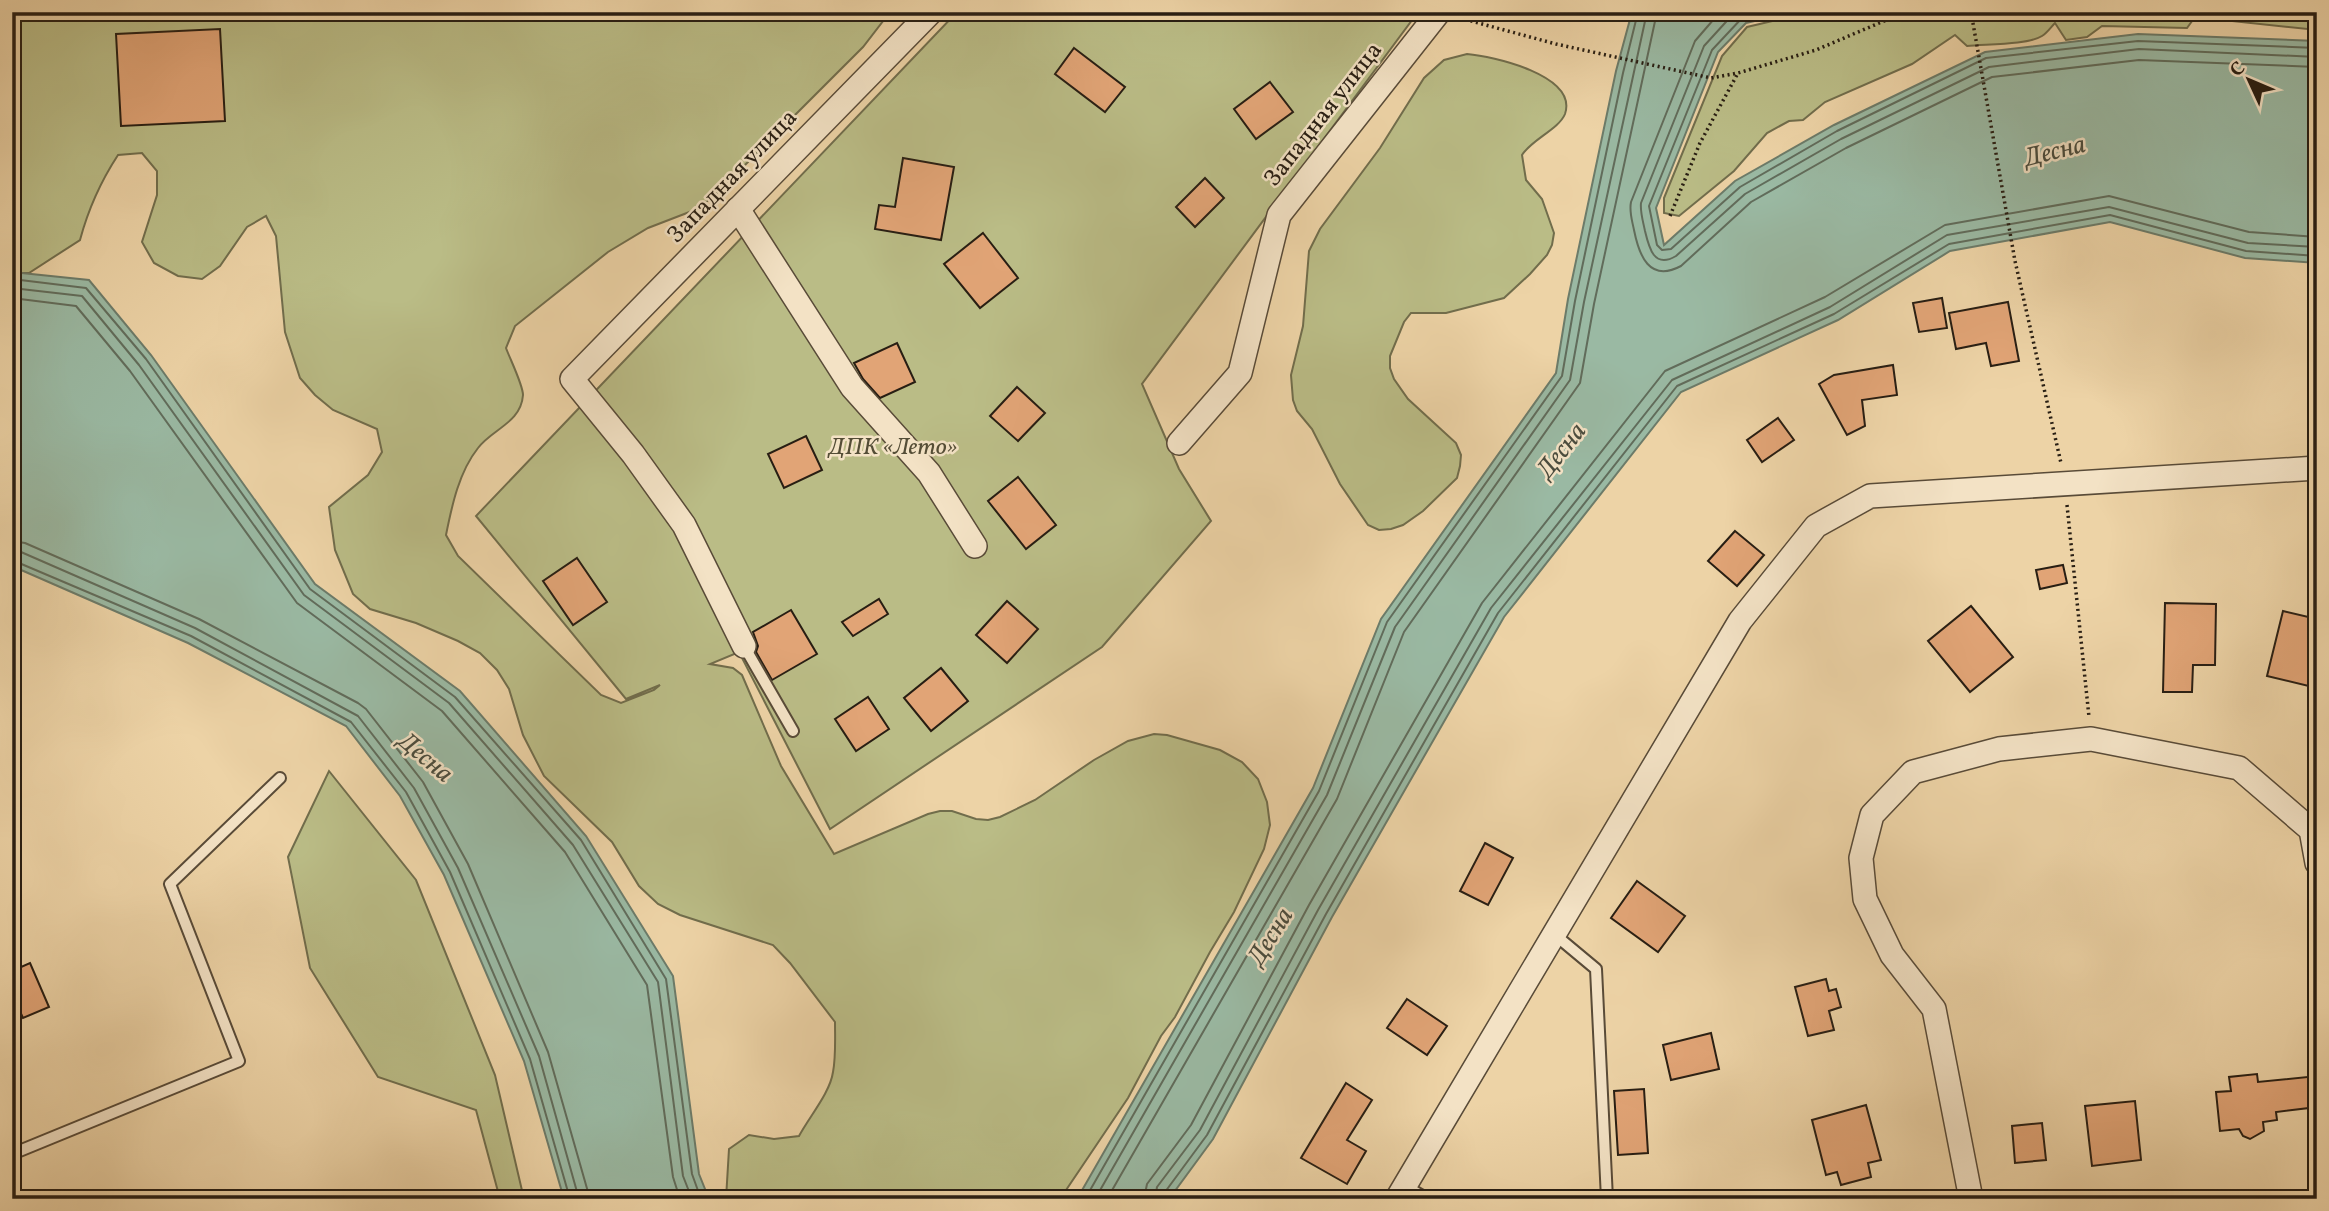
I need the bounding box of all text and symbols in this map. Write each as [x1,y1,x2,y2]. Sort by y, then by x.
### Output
street label: Западная улица [1257,36,1391,194]
north arrow [2214,46,2284,116]
text: С [2225,56,2252,83]
street label: Западная улица [660,102,806,252]
water label: Десна [2018,127,2090,177]
water label: Десна [1527,415,1595,488]
park label: ДПК «Лето» [827,431,957,465]
water label: Десна [388,723,460,792]
water label: Десна [1238,901,1303,975]

